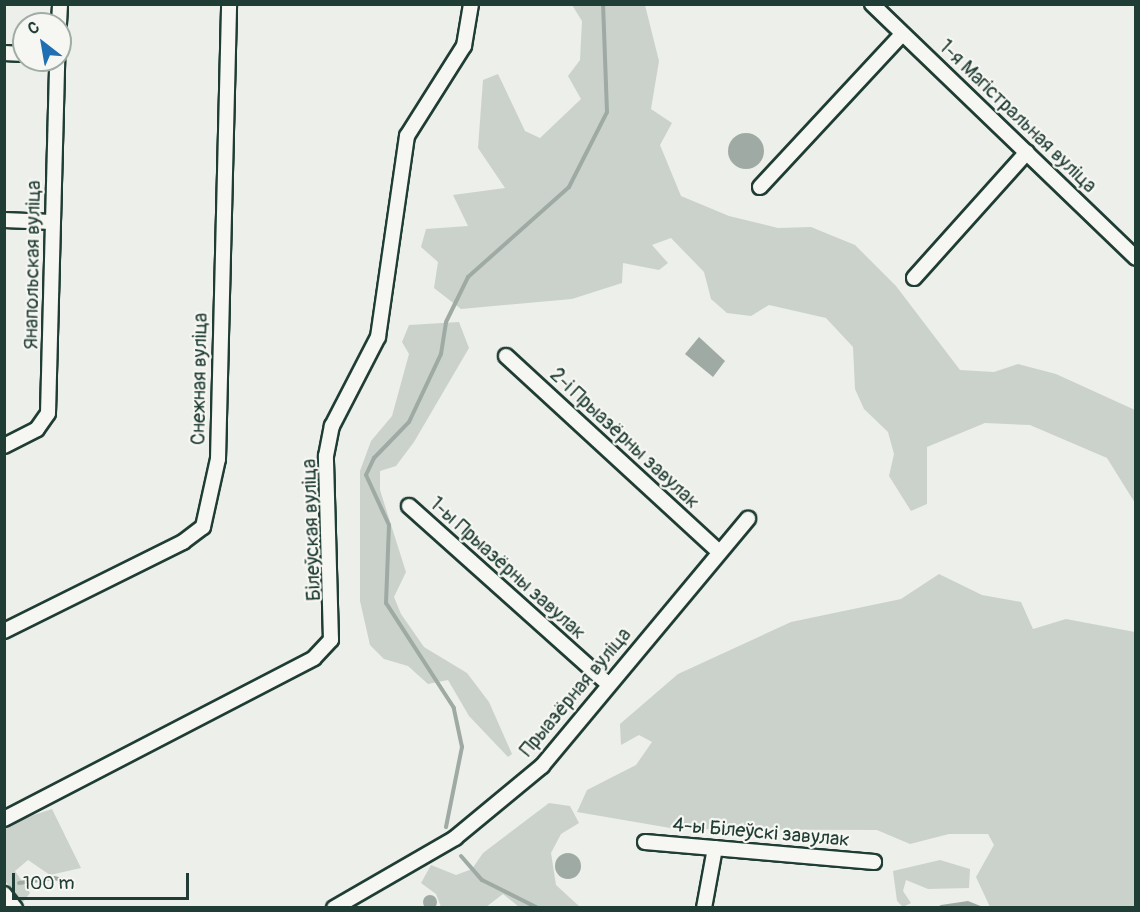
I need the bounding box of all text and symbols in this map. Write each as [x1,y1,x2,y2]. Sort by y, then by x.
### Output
north arrow [12,12,72,72]
text: С [24,17,43,39]
street label: 1-я Магістральная вуліца [934,35,1102,197]
street label: Янапольская вуліца [19,180,45,350]
street label: Снежная вуліца [186,313,212,445]
street label: 2-і Прыазёрны завулак [545,362,705,514]
street label: Білеўская вуліца [297,458,325,602]
street label: 1-ы Прыазёрны завулак [425,492,591,644]
street label: Прыазёрная вуліца [514,623,636,761]
street label: 4-ы Білеўскі завулак [671,812,851,852]
scale bar [15,861,192,899]
text: 100 m [23,872,75,895]

